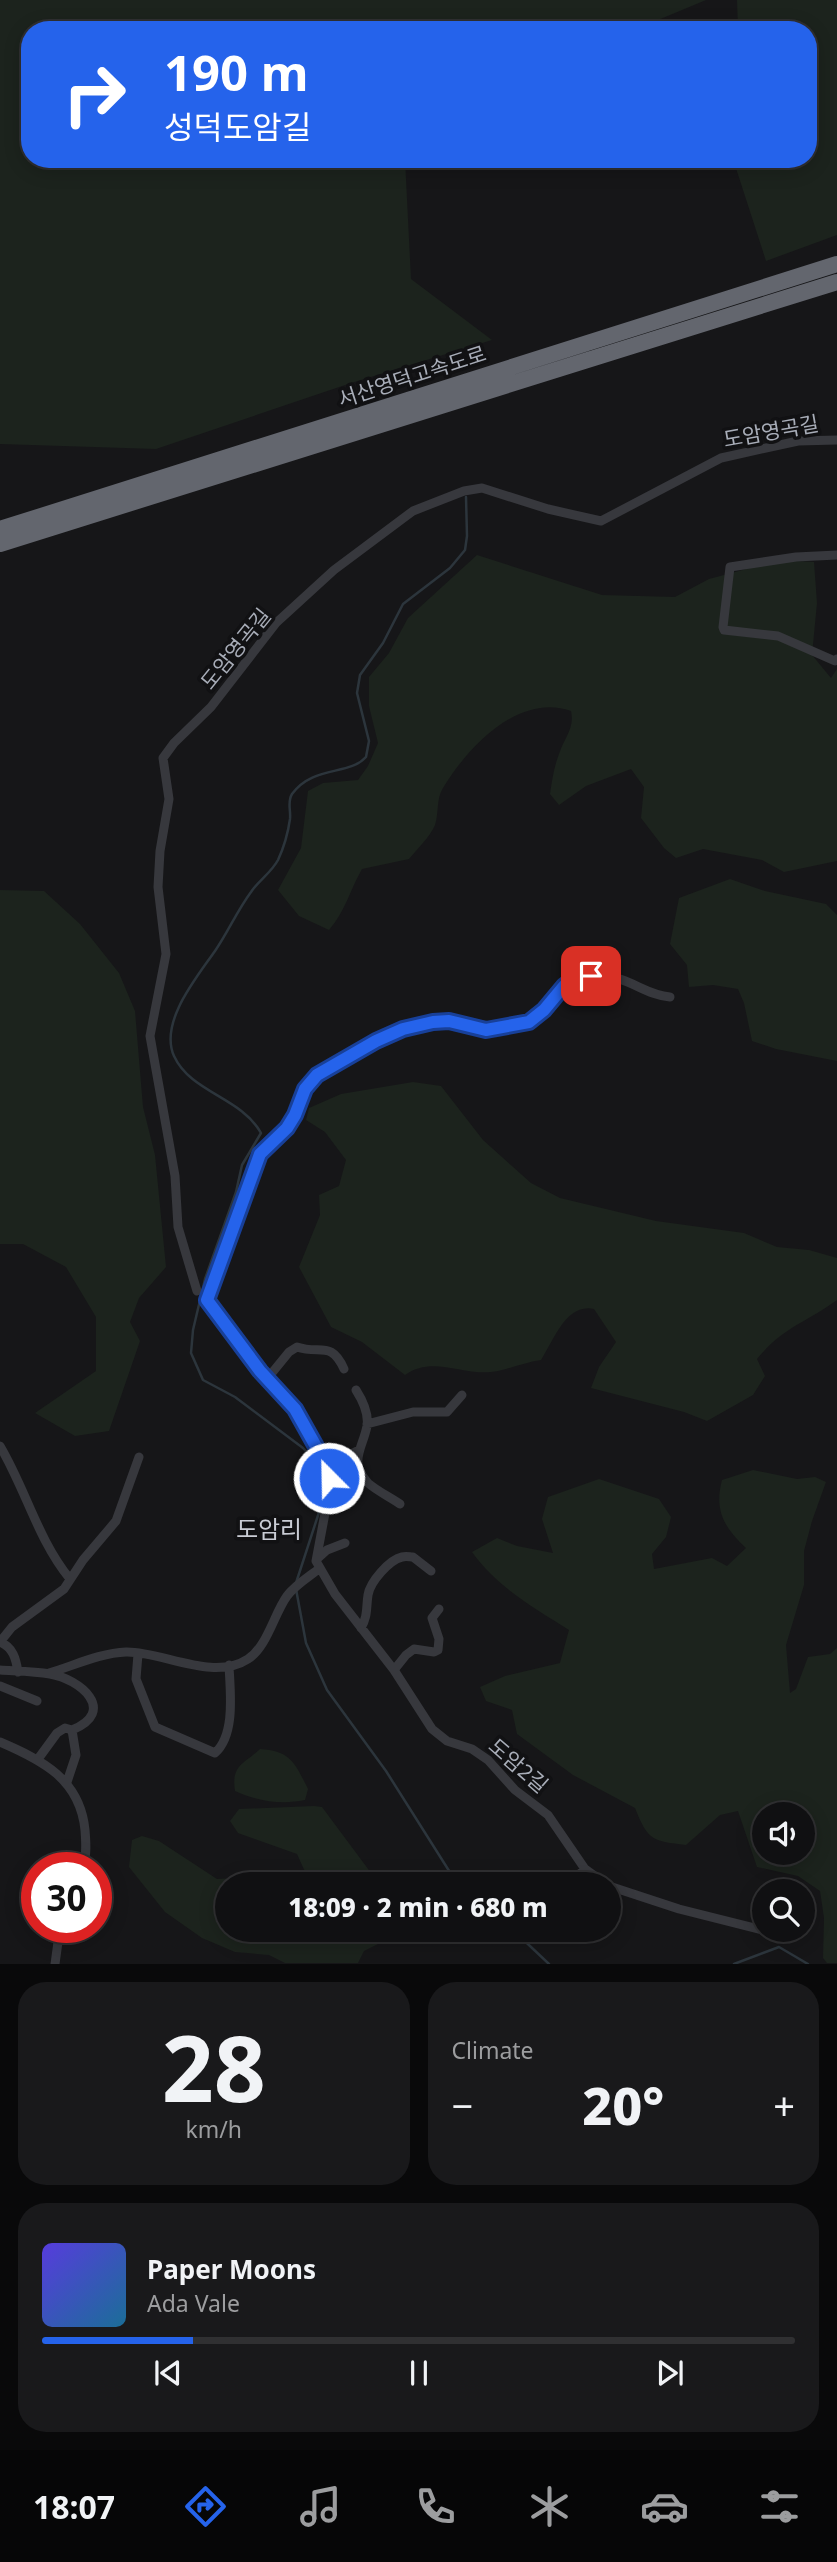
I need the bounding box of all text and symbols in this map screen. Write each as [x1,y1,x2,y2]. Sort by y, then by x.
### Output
text: 190 m [164,39,309,105]
icon: right [49,49,140,140]
text: 성덕도암길 [164,105,311,148]
street label: 서산영덕고속도로 [334,339,490,413]
street label: 도암영곡길 [721,409,821,453]
street label: 도암영곡길 [194,602,277,695]
pin [561,946,621,1006]
icon: arrive [572,957,610,995]
position arrow [292,1441,366,1515]
district label: 도암리 [236,1512,302,1545]
street label: 도암2길 [483,1732,554,1799]
map controls [752,1802,815,1942]
button: sound [752,1802,815,1865]
speed limit sign: 30 [21,1852,112,1943]
button: search [752,1879,815,1942]
text: 18:09 · 2 min · 680 m [288,1889,548,1925]
text: 28 [162,2005,266,2129]
text: Climate [452,2034,534,2066]
text: 20° [582,2069,664,2140]
text: − [452,2079,473,2131]
text: + [773,2079,795,2131]
text: km/h [185,2113,242,2145]
text: Paper Moons [147,2251,316,2287]
text: Ada Vale [147,2287,240,2319]
icon: previous [149,2354,187,2392]
icon: pause [400,2354,438,2392]
icon: next [651,2354,689,2392]
icon: directions [181,2482,230,2531]
icon: music [296,2482,345,2531]
icon: phone [411,2482,460,2531]
icon: climate [525,2482,574,2531]
icon: car [640,2482,689,2531]
icon: filters [755,2482,804,2531]
text: 18:07 [33,2485,115,2528]

